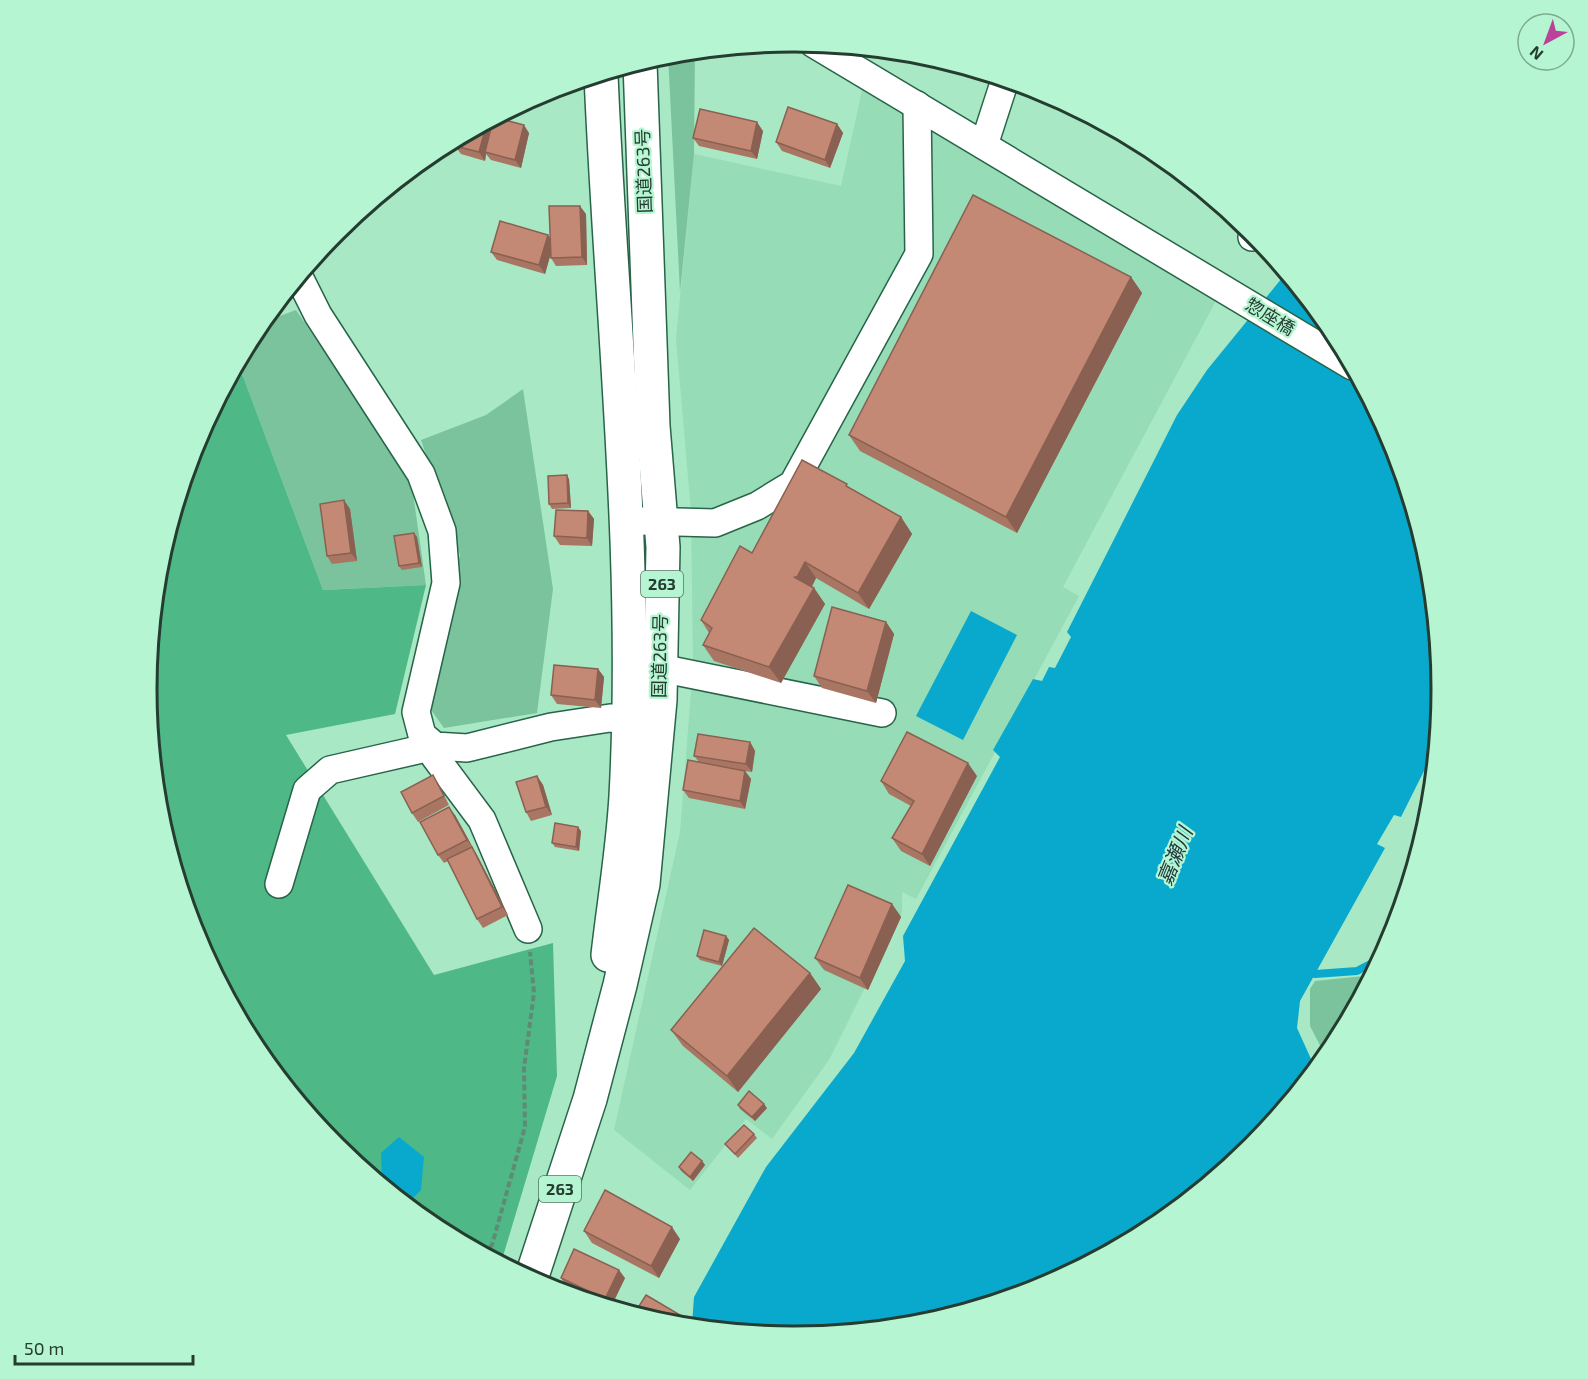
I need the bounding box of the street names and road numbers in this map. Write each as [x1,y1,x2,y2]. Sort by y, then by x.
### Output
street label: 国道263号 [631,128,655,214]
street label: 惣座橋 [1242,293,1299,339]
road number: 263 [641,571,683,597]
street label: 国道263号 [647,614,671,698]
road number: 263 [539,1176,581,1202]

